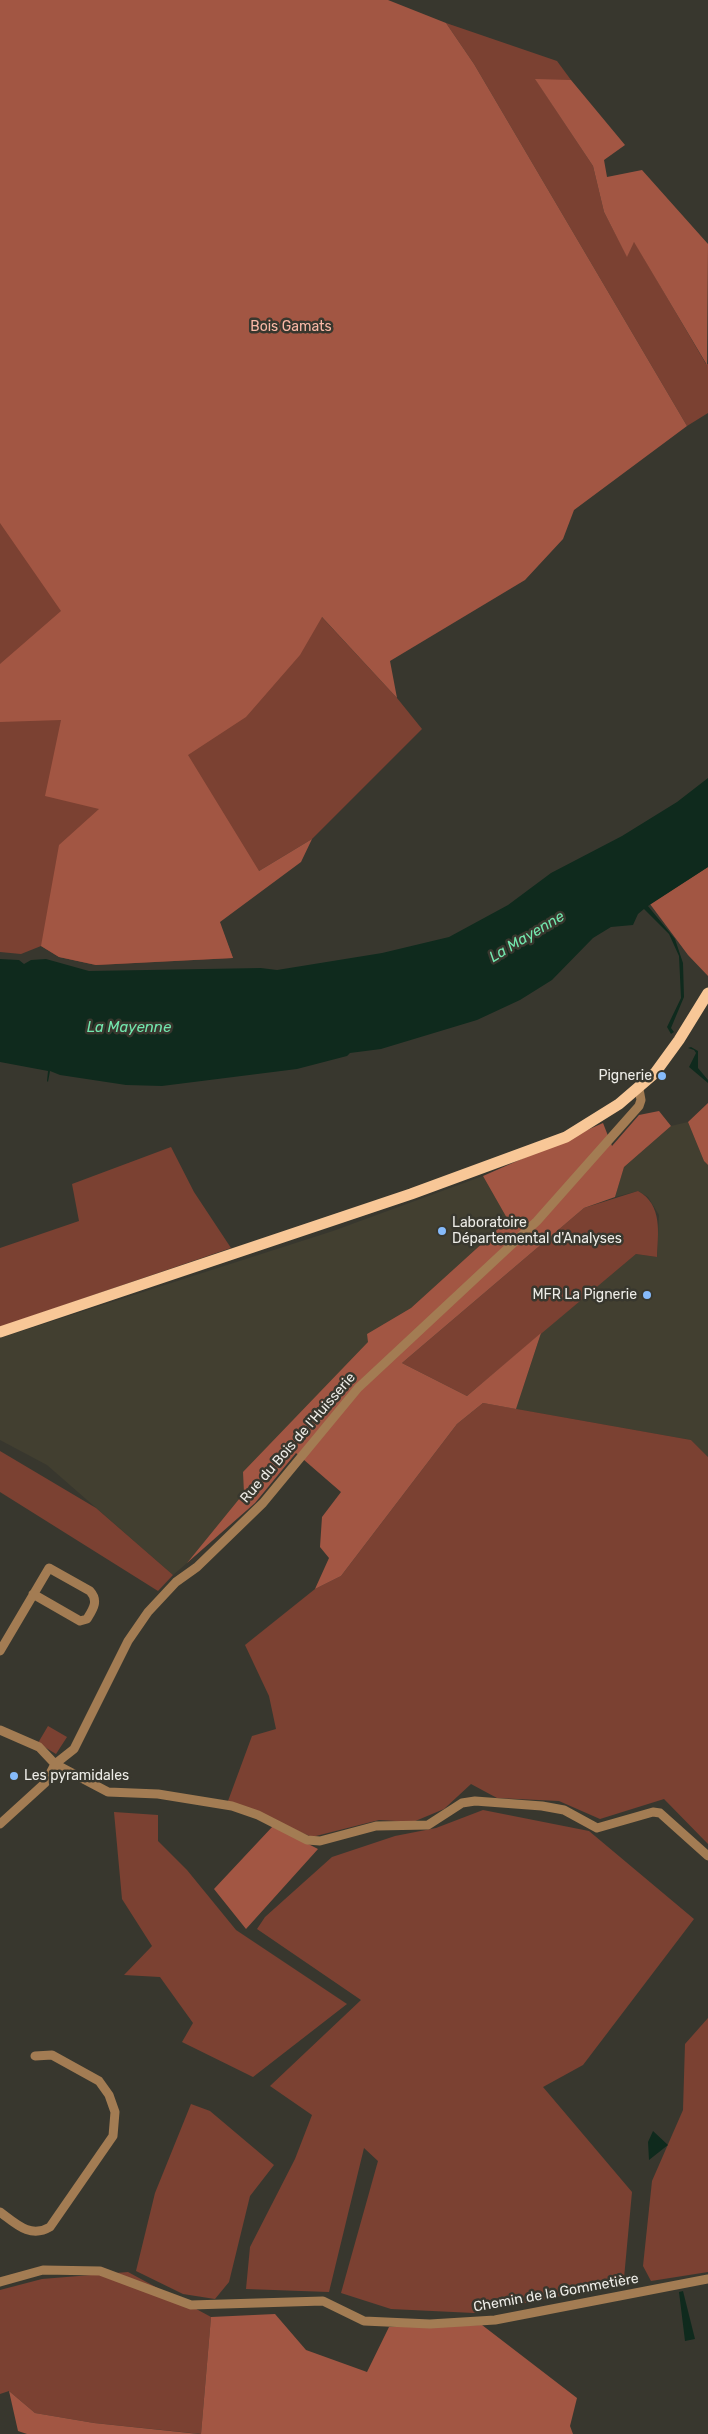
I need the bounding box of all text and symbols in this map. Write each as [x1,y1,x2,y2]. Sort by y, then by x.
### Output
park label: Bois Gamats [250,319,332,335]
water label: La Mayenne [486,907,568,967]
water label: La Mayenne [87,1019,171,1037]
place label: Pignerie [598,1068,652,1084]
marker: Pignerie [656,1070,668,1082]
place label: Laboratoire Départemental d'Analyses [452,1215,622,1248]
marker: Laboratoire Départemental d'Analyses [436,1225,448,1237]
place label: MFR La Pignerie [532,1287,637,1303]
marker: MFR La Pignerie [641,1289,653,1301]
street label: Rue du Bois de l'Huisserie [237,1369,359,1507]
place label: Les pyramidales [24,1768,129,1784]
marker: Les pyramidales [8,1770,20,1782]
street label: Chemin de la Gommetière [472,2270,640,2316]

